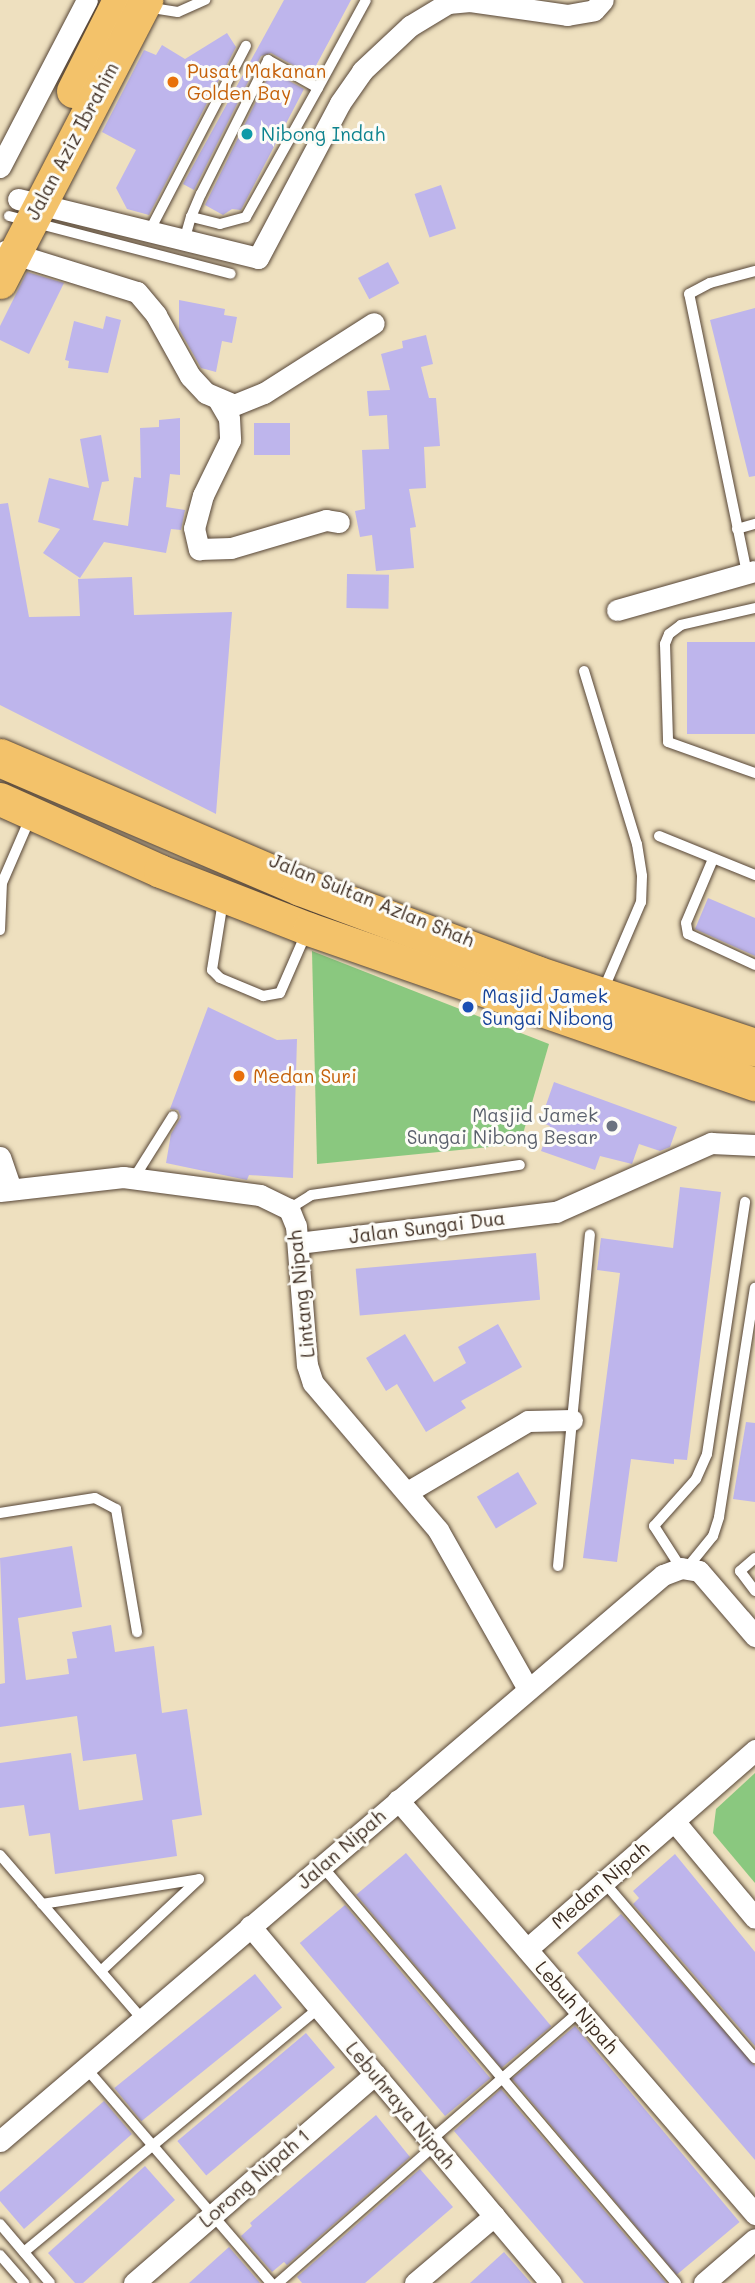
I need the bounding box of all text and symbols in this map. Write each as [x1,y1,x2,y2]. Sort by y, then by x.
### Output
street label: Jalan Aziz Ibrahim [21,58,123,224]
place label: Pusat Makanan Golden Bay [187,60,326,104]
marker: Pusat Makanan Golden Bay [165,74,181,90]
place label: Nibong Indah [261,123,385,145]
marker: Nibong Indah [239,126,255,142]
street label: Jalan Sultan Azlan Shah [266,848,478,952]
place label: Masjid Jamek Sungai Nibong [482,985,613,1029]
marker: Masjid Jamek Sungai Nibong [460,999,476,1015]
place label: Medan Suri [253,1065,357,1087]
marker: Medan Suri [231,1068,247,1084]
place label: Masjid Jamek Sungai Nibong Besar [407,1104,598,1148]
marker: Masjid Jamek Sungai Nibong Besar [604,1118,620,1134]
street label: Jalan Sungai Dua [348,1206,506,1248]
street label: Lintang Nipah [283,1229,319,1359]
street label: Jalan Nipah [292,1804,390,1894]
street label: Medan Nipah [547,1837,653,1933]
street label: Lebuh Nipah [531,1956,623,2058]
street label: Lebuhraya Nipah [341,2037,461,2173]
street label: Lorong Nipah 1 [194,2124,314,2232]

